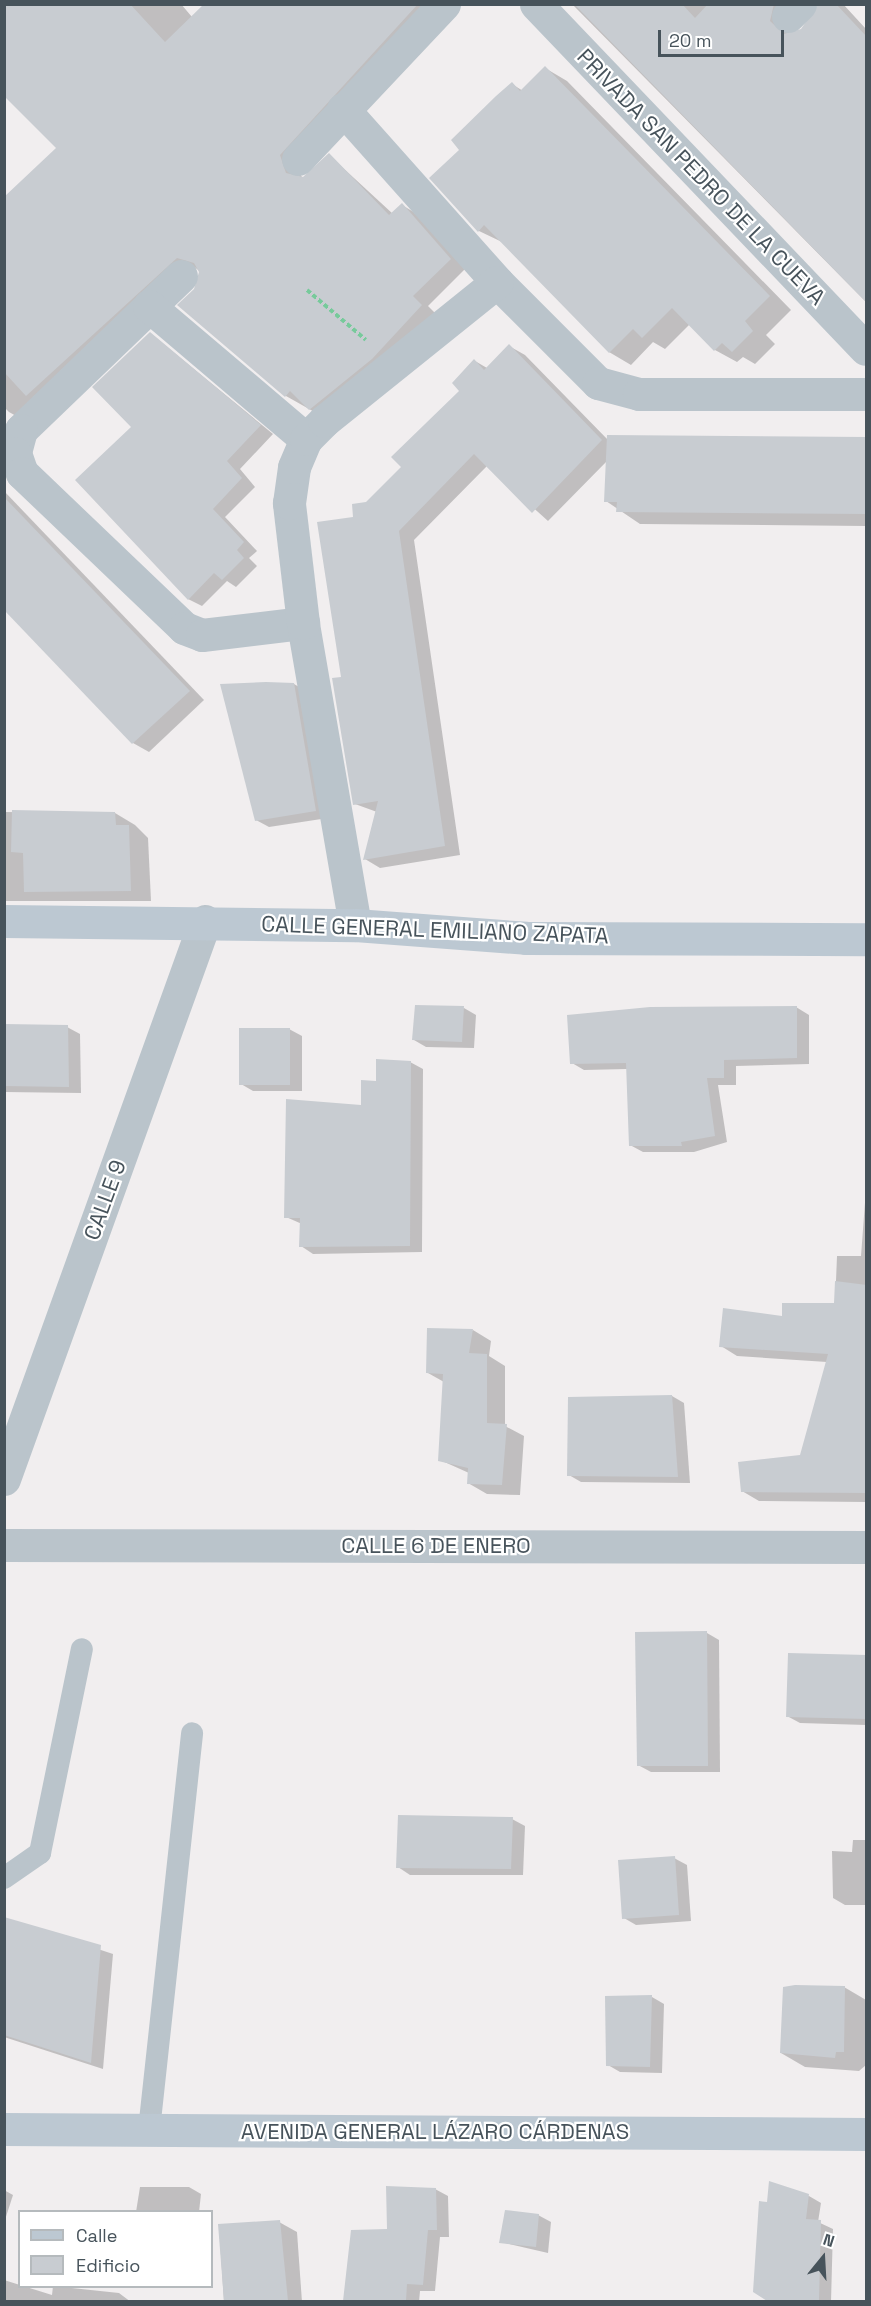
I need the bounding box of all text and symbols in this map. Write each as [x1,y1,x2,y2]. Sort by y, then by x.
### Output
scale bar [661,18,787,56]
text: 20 m [669,29,712,52]
street label: PRIVADA SAN PEDRO DE LA CUEVA [571,43,831,311]
street label: CALLE GENERAL EMILIANO ZAPATA [261,911,609,949]
street label: CALLE 9 [78,1156,132,1244]
street label: CALLE 6 DE ENERO [341,1533,531,1559]
street label: AVENIDA GENERAL LÁZARO CÁRDENAS [240,2119,630,2145]
legend [18,2210,213,2288]
text: Calle [76,2224,117,2247]
north arrow [793,2228,853,2288]
text: N [820,2229,837,2252]
text: Edificio [76,2254,140,2277]

